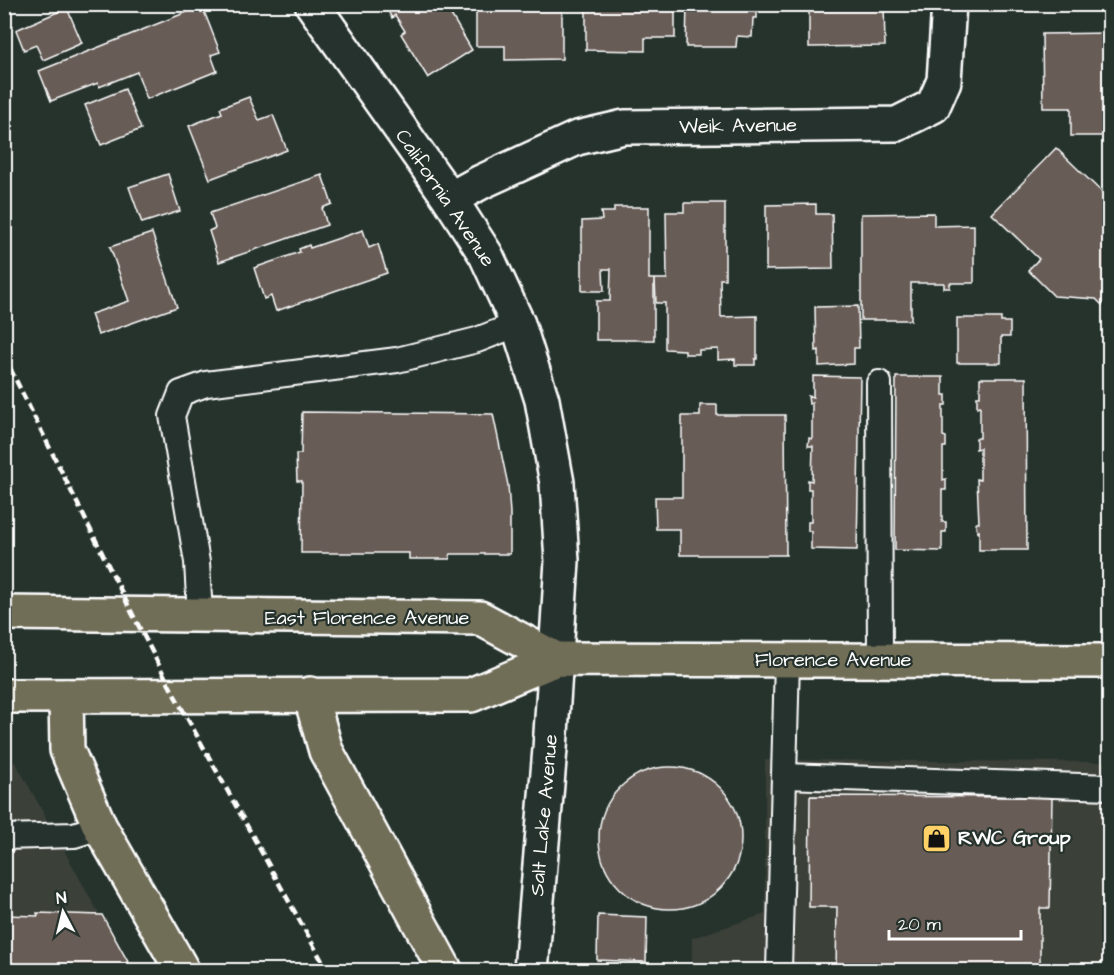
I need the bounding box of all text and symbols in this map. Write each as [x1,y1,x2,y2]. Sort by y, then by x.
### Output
street label: Weik Avenue [679,111,797,141]
street label: California Avenue [388,123,502,273]
street label: East Florence Avenue [265,604,470,632]
street label: Florence Avenue [755,646,911,674]
street label: Salt Lake Avenue [523,733,565,897]
shop icon: RWC Group [921,822,953,854]
place label: RWC Group [958,824,1072,852]
north arrow [33,882,93,942]
text: N [55,887,68,910]
scale bar [889,903,1021,941]
text: 20 m [898,912,941,937]

